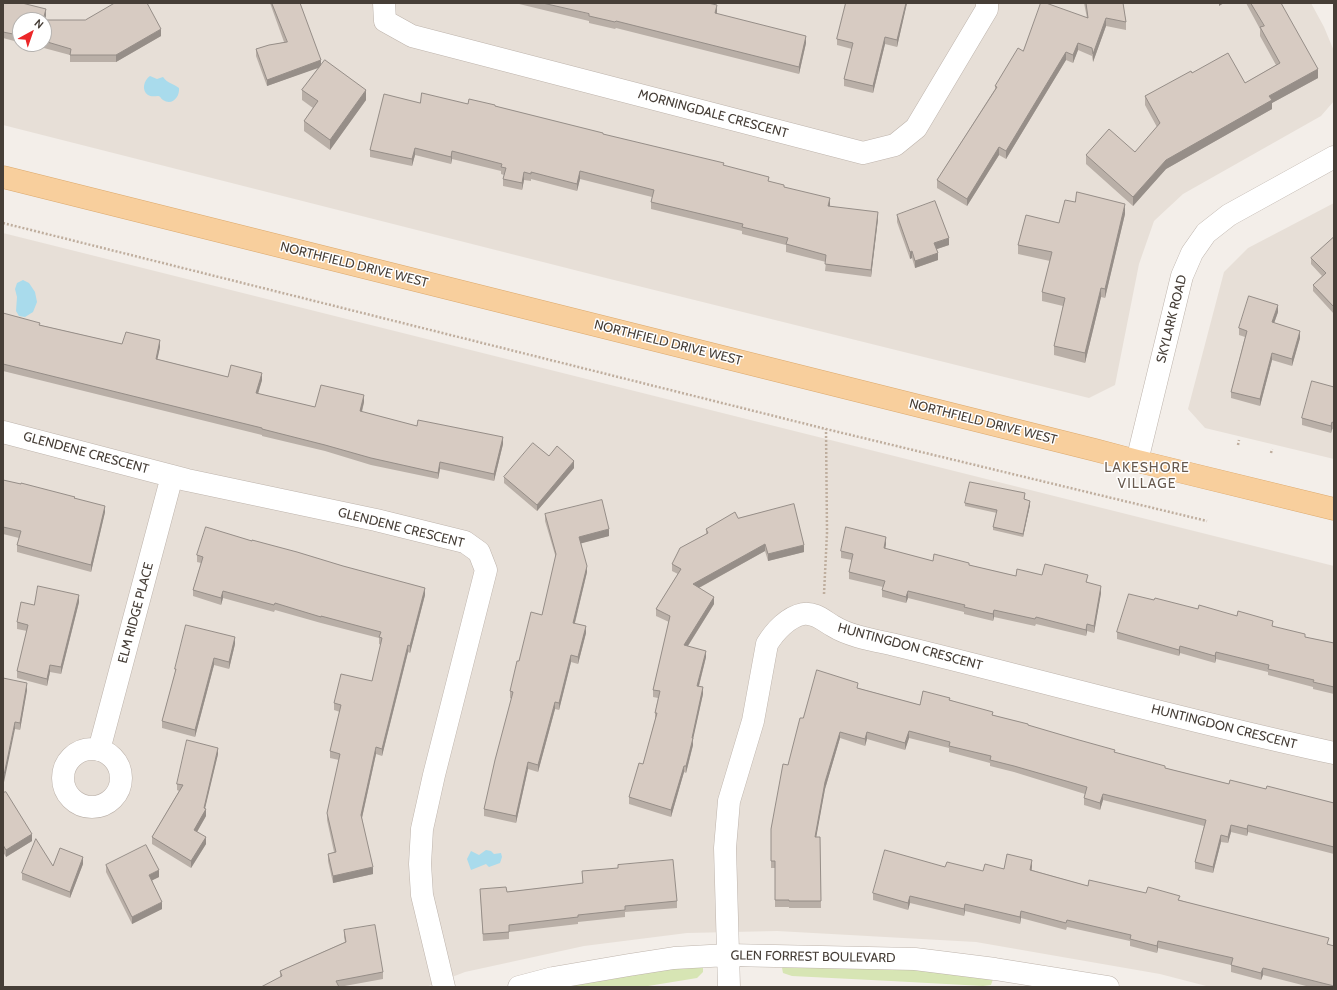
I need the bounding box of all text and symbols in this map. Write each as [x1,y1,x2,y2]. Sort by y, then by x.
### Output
north arrow [12,12,52,52]
text: N [32,16,47,31]
street label: MORNINGDALE CRESCENT [636,86,790,142]
street label: NORTHFIELD DRIVE WEST [278,239,430,291]
street label: SKYLARK ROAD [1154,273,1190,365]
street label: NORTHFIELD DRIVE WEST [592,317,744,369]
street label: NORTHFIELD DRIVE WEST [907,396,1059,448]
street label: GLENDENE CRESCENT [21,429,151,477]
district label: LAKESHORE VILLAGE [1104,460,1190,492]
street label: GLENDENE CRESCENT [336,505,466,551]
street label: ELM RIDGE PLACE [115,561,157,665]
street label: HUNTINGDON CRESCENT [836,620,984,674]
street label: HUNTINGDON CRESCENT [1150,701,1298,753]
street label: GLEN FORREST BOULEVARD [730,948,896,966]

